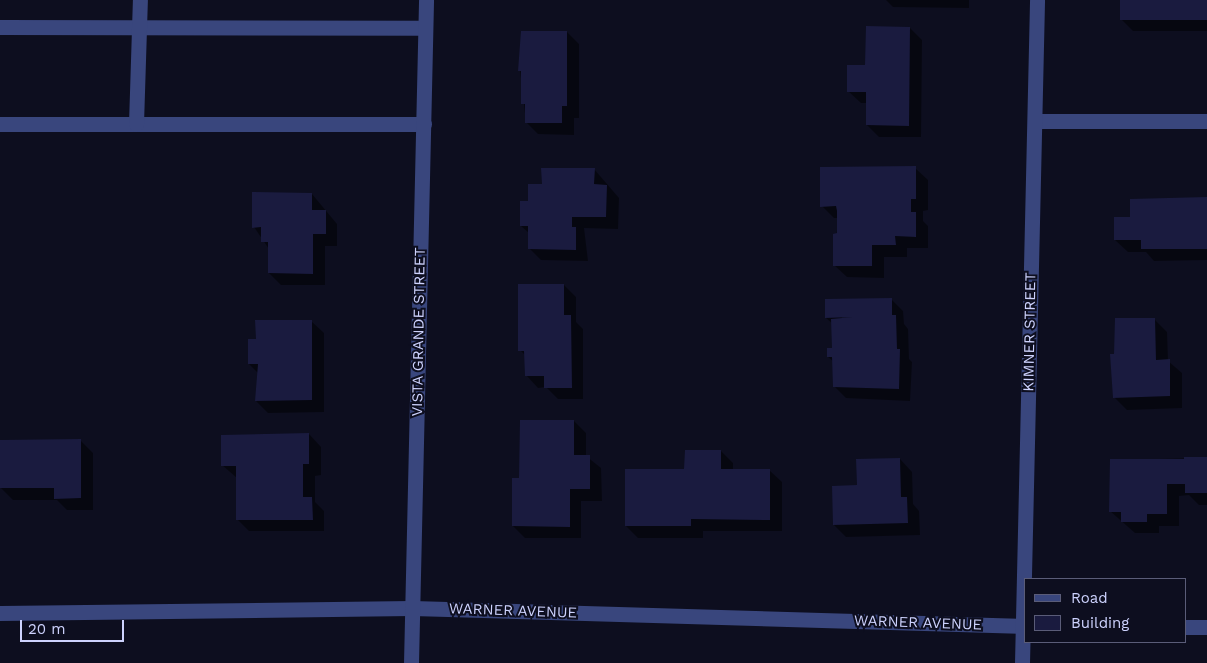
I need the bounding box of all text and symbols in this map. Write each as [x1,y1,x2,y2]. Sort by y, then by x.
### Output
street label: VISTA GRANDE STREET [409,247,429,417]
street label: KIMNER STREET [1020,272,1040,392]
legend [1024,578,1187,643]
text: Road [1071,589,1108,607]
street label: WARNER AVENUE [448,600,578,622]
scale bar [22,610,126,642]
street label: WARNER AVENUE [853,612,983,634]
text: Building [1071,614,1129,632]
text: 20 m [28,620,66,638]

